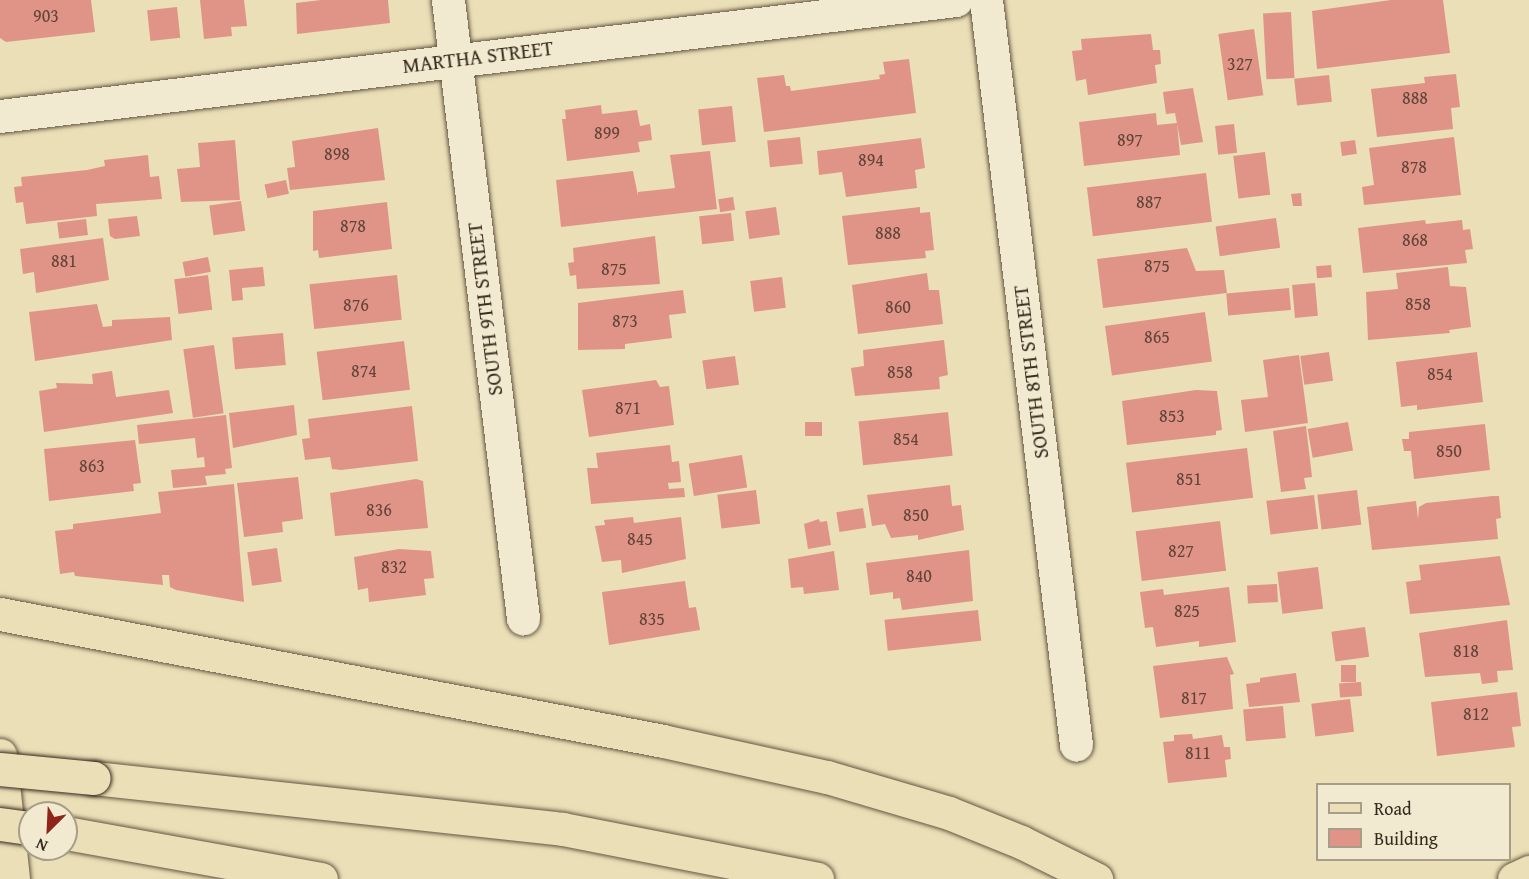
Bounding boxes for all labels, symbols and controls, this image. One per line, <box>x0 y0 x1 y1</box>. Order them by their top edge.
house number: 903 <box>33 5 59 27</box>
street label: MARTHA STREET <box>401 35 555 79</box>
house number: 327 <box>1227 53 1253 75</box>
house number: 888 <box>1402 87 1428 109</box>
house number: 899 <box>594 122 620 144</box>
house number: 897 <box>1117 129 1143 151</box>
house number: 898 <box>324 143 350 165</box>
house number: 894 <box>858 149 884 171</box>
house number: 878 <box>1401 156 1427 178</box>
house number: 887 <box>1136 191 1162 213</box>
house number: 878 <box>340 215 366 237</box>
street label: SOUTH 9TH STREET <box>462 221 508 397</box>
house number: 888 <box>875 222 901 244</box>
house number: 868 <box>1402 229 1428 251</box>
house number: 881 <box>51 250 77 272</box>
house number: 875 <box>1144 255 1170 277</box>
house number: 875 <box>601 258 627 280</box>
street label: SOUTH 8TH STREET <box>1008 284 1054 460</box>
house number: 858 <box>1405 293 1431 315</box>
house number: 876 <box>343 294 369 316</box>
house number: 860 <box>885 296 911 318</box>
house number: 873 <box>612 310 638 332</box>
house number: 865 <box>1144 326 1170 348</box>
house number: 874 <box>351 360 377 382</box>
house number: 858 <box>887 361 913 383</box>
house number: 854 <box>1427 363 1453 385</box>
house number: 871 <box>615 397 641 419</box>
house number: 853 <box>1159 405 1185 427</box>
house number: 854 <box>893 428 919 450</box>
house number: 850 <box>1436 440 1462 462</box>
house number: 863 <box>79 455 105 477</box>
house number: 851 <box>1176 468 1202 490</box>
house number: 836 <box>366 499 392 521</box>
house number: 850 <box>903 504 929 526</box>
house number: 845 <box>627 528 653 550</box>
house number: 827 <box>1168 540 1194 562</box>
house number: 832 <box>381 556 407 578</box>
house number: 840 <box>906 565 932 587</box>
house number: 825 <box>1174 600 1200 622</box>
house number: 835 <box>639 608 665 630</box>
house number: 818 <box>1453 640 1479 662</box>
house number: 817 <box>1181 687 1207 709</box>
house number: 812 <box>1463 703 1489 725</box>
house number: 811 <box>1185 742 1211 764</box>
legend <box>1316 783 1511 861</box>
text: Road <box>1374 795 1412 822</box>
north arrow <box>18 801 78 861</box>
text: Building <box>1374 825 1438 852</box>
text: N <box>32 832 51 859</box>

